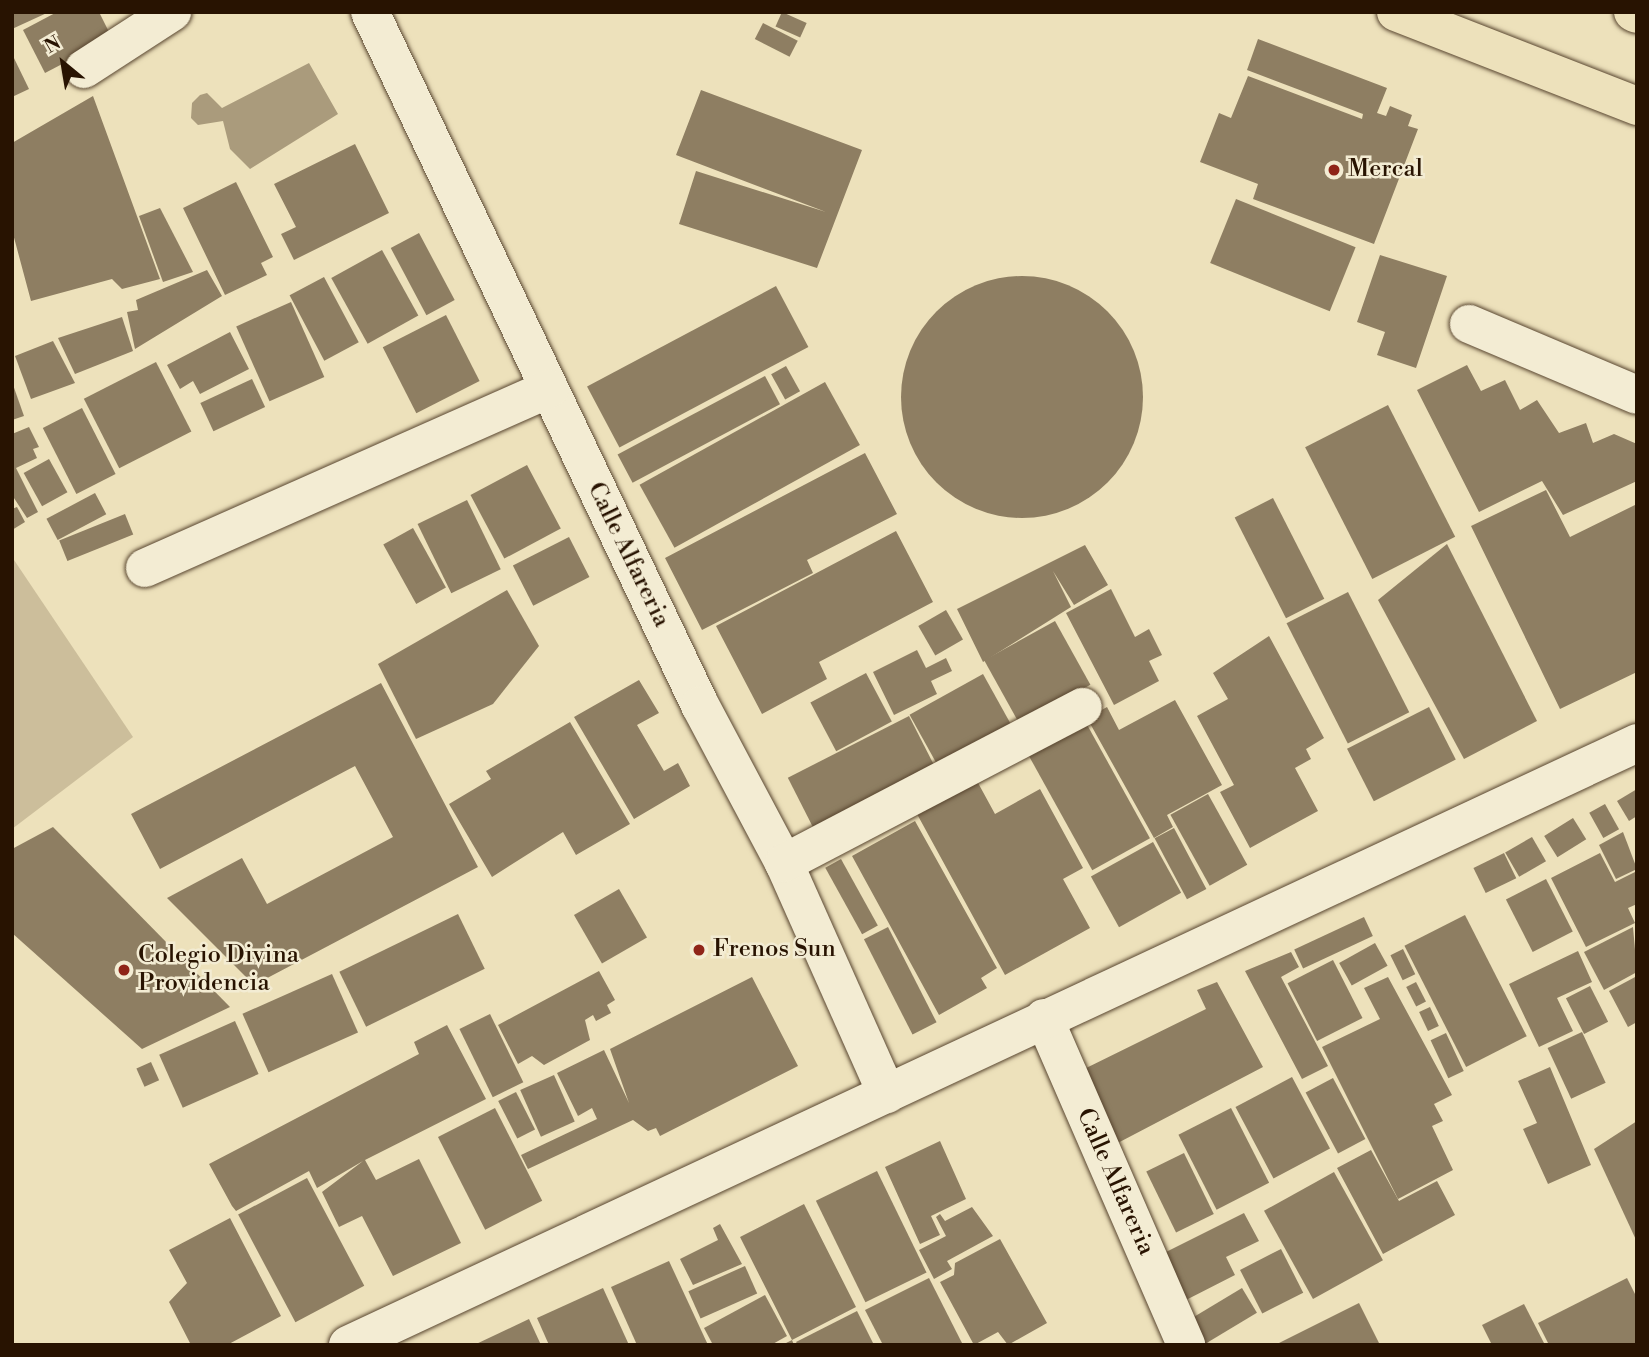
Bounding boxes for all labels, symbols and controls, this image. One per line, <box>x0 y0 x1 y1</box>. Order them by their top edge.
north arrow <box>28 28 98 98</box>
text: N <box>40 31 65 59</box>
place label: Mercal <box>1348 156 1423 184</box>
marker: Mercal <box>1326 162 1342 178</box>
street label: Calle Alfareria <box>581 478 675 632</box>
place label: Frenos Sun <box>713 936 836 964</box>
place label: Colegio Divina Providencia <box>138 942 299 998</box>
marker: Frenos Sun <box>691 942 707 958</box>
marker: Colegio Divina Providencia <box>116 962 132 978</box>
street label: Calle Alfareria <box>1070 1104 1160 1260</box>

